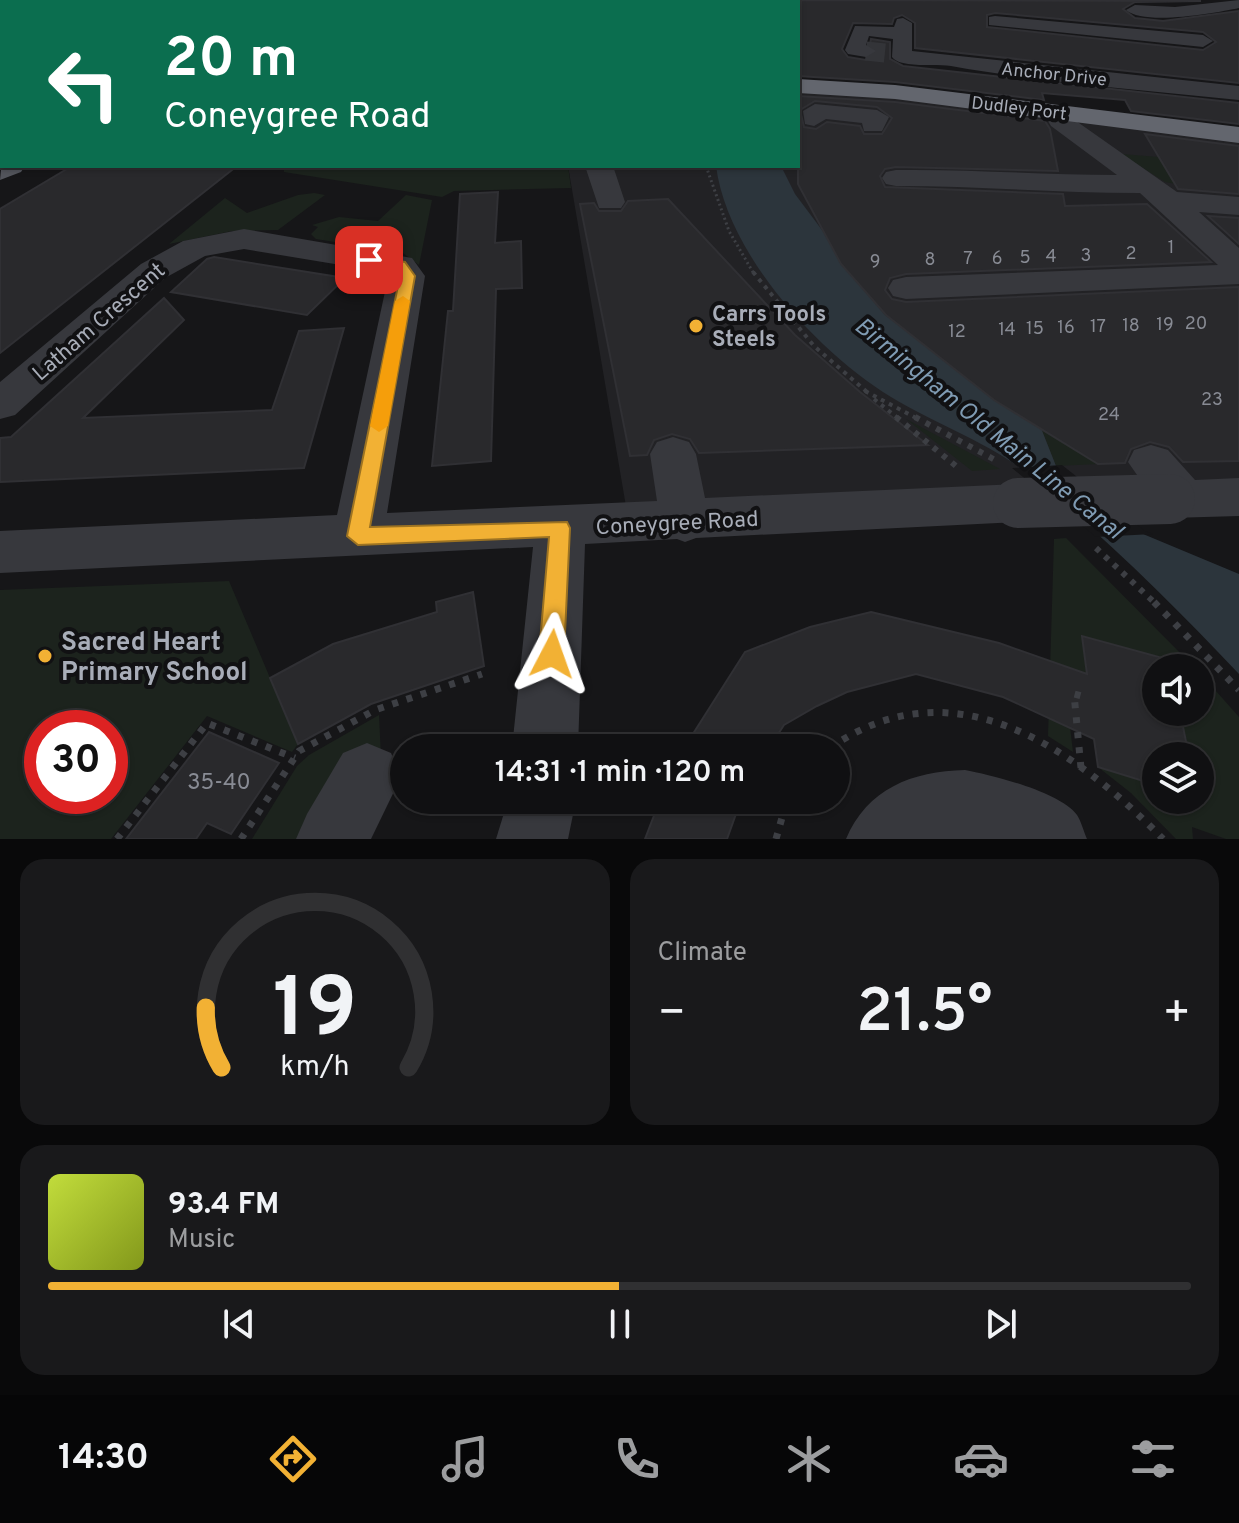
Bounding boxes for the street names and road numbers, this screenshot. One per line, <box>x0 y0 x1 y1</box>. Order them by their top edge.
street label: Anchor Drive <box>1000 59 1108 92</box>
street label: Dudley Port <box>970 92 1068 127</box>
street label: Latham Crescent <box>28 258 172 388</box>
street label: Coneygree Road <box>595 507 759 542</box>

